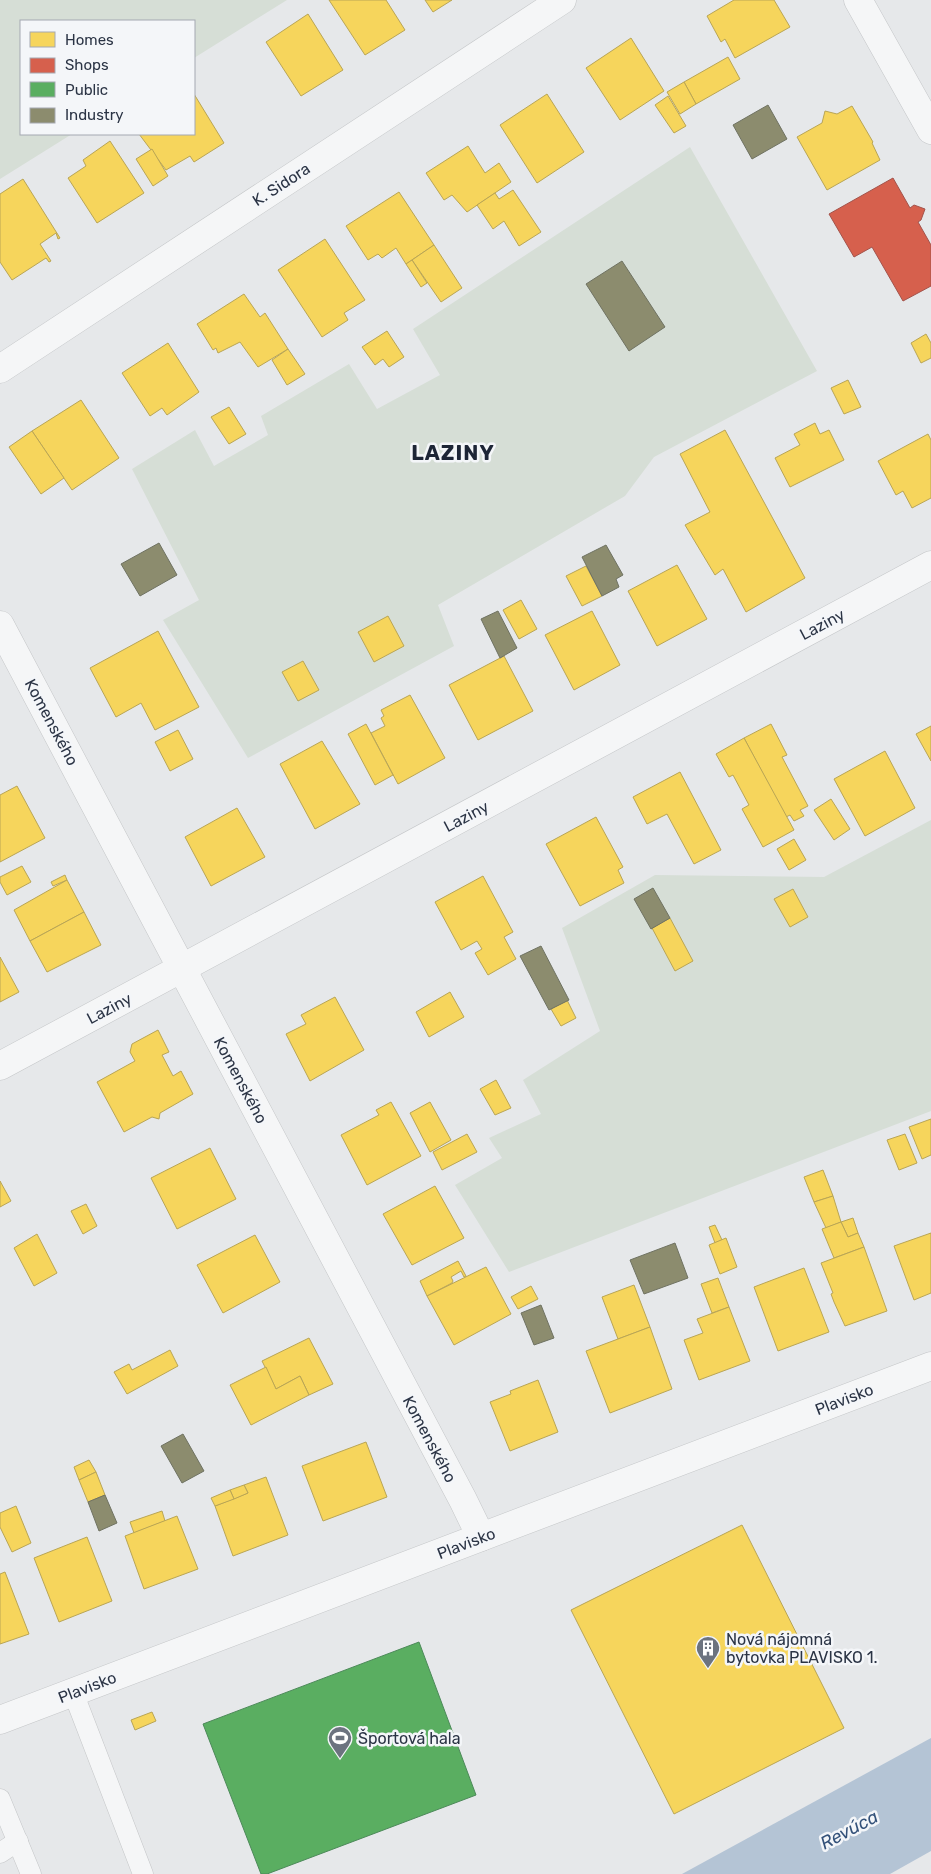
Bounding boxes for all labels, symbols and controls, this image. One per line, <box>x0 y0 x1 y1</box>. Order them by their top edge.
legend <box>20 20 195 135</box>
text: Homes <box>65 31 114 49</box>
text: Shops <box>65 56 109 74</box>
text: Public <box>65 81 108 99</box>
text: Industry <box>65 106 124 124</box>
street label: K. Sidora <box>249 159 314 210</box>
district label: LAZINY <box>411 440 495 465</box>
street label: Laziny <box>797 605 848 644</box>
street label: Komenského <box>21 676 82 769</box>
street label: Laziny <box>441 797 492 836</box>
street label: Laziny <box>84 989 135 1028</box>
street label: Komenského <box>210 1034 271 1127</box>
street label: Plavisko <box>812 1380 876 1419</box>
street label: Komenského <box>399 1393 460 1486</box>
street label: Plavisko <box>434 1524 498 1563</box>
place label: Nová nájomná bytovka PLAVISKO 1. <box>726 1630 878 1667</box>
building icon: Nová nájomná bytovka PLAVISKO 1. <box>695 1635 721 1669</box>
street label: Plavisko <box>55 1668 119 1707</box>
sports icon: Športová hala <box>327 1725 353 1759</box>
place label: Športová hala <box>358 1728 461 1748</box>
water label: Revúca <box>816 1805 882 1854</box>

